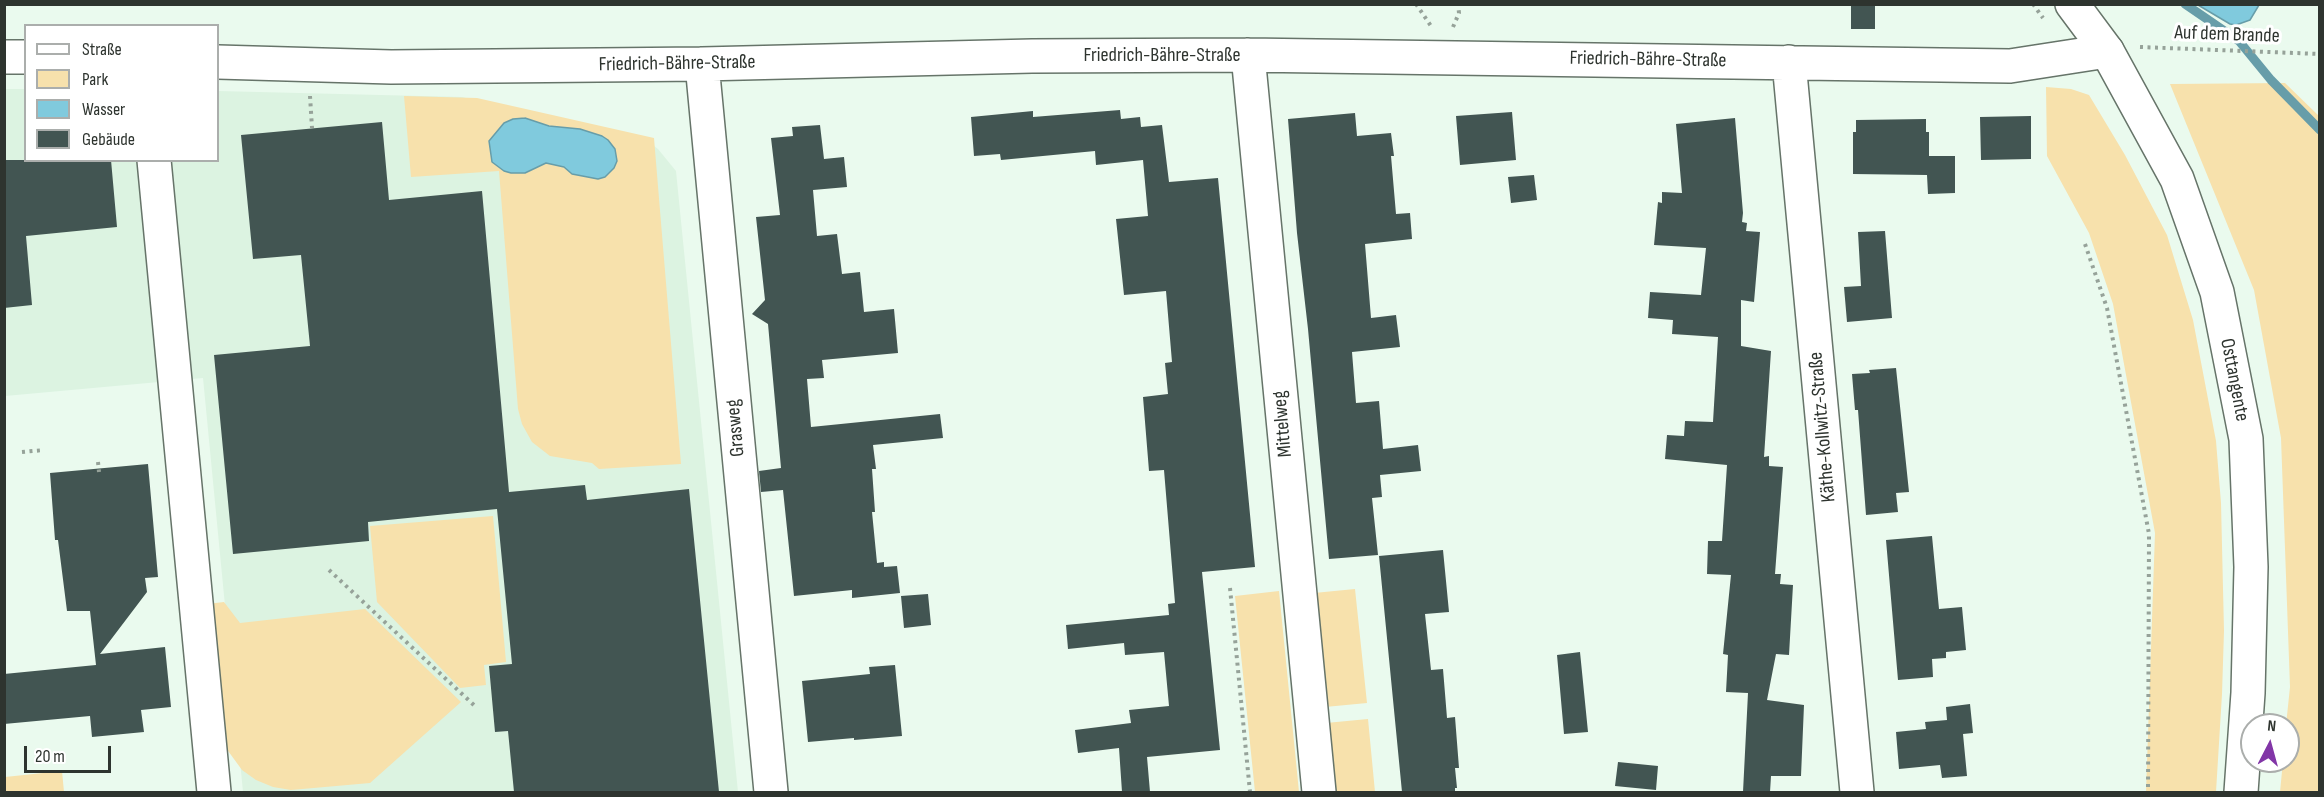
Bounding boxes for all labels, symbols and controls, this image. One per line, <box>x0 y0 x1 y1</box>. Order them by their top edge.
street label: Auf dem Brande <box>2174 21 2280 49</box>
legend <box>24 24 219 162</box>
text: Straße <box>82 39 122 60</box>
street label: Friedrich-Bähre-Straße <box>1084 44 1240 68</box>
street label: Friedrich-Bähre-Straße <box>1569 47 1727 73</box>
street label: Friedrich-Bähre-Straße <box>598 51 756 77</box>
text: Park <box>82 69 108 90</box>
text: Wasser <box>82 99 125 120</box>
text: Gebäude <box>82 129 135 150</box>
street label: Osttangente <box>2214 336 2254 424</box>
street label: Käthe-Kollwitz-Straße <box>1804 351 1842 503</box>
street label: Mittelweg <box>1268 390 1298 458</box>
street label: Grasweg <box>722 398 750 458</box>
north arrow <box>2240 713 2300 773</box>
text: N <box>2266 717 2277 736</box>
scale bar <box>27 734 114 772</box>
text: 20 m <box>35 746 65 767</box>

